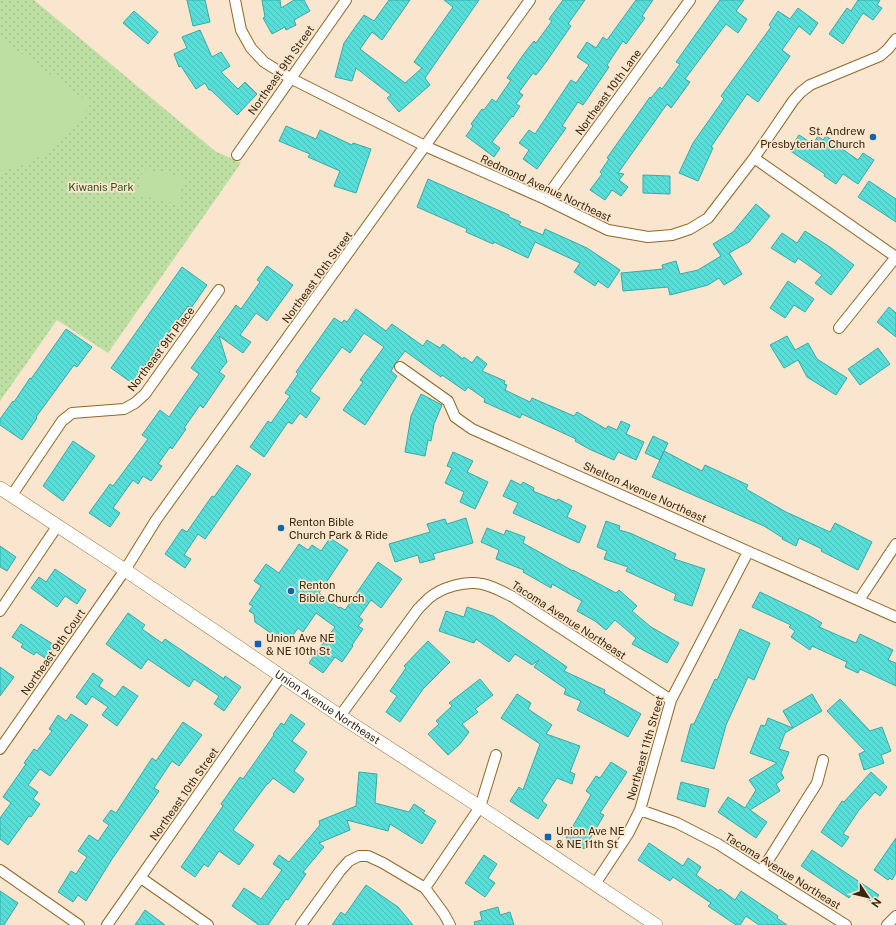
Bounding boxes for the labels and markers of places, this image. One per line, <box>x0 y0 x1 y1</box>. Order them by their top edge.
place label: St. Andrew Presbyterian Church <box>760 125 865 150</box>
marker: St. Andrew Presbyterian Church <box>868 132 878 142</box>
place label: Renton Bible Church Park & Ride <box>289 516 388 541</box>
marker: Renton Bible Church Park & Ride <box>276 523 286 533</box>
place label: Renton Bible Church <box>299 579 364 604</box>
marker: Renton Bible Church <box>286 586 296 596</box>
place label: Union Ave NE & NE 10th St <box>266 632 335 657</box>
marker: Union Ave NE & NE 10th St <box>253 639 263 649</box>
place label: Union Ave NE & NE 11th St <box>556 825 625 850</box>
marker: Union Ave NE & NE 11th St <box>543 832 553 842</box>

